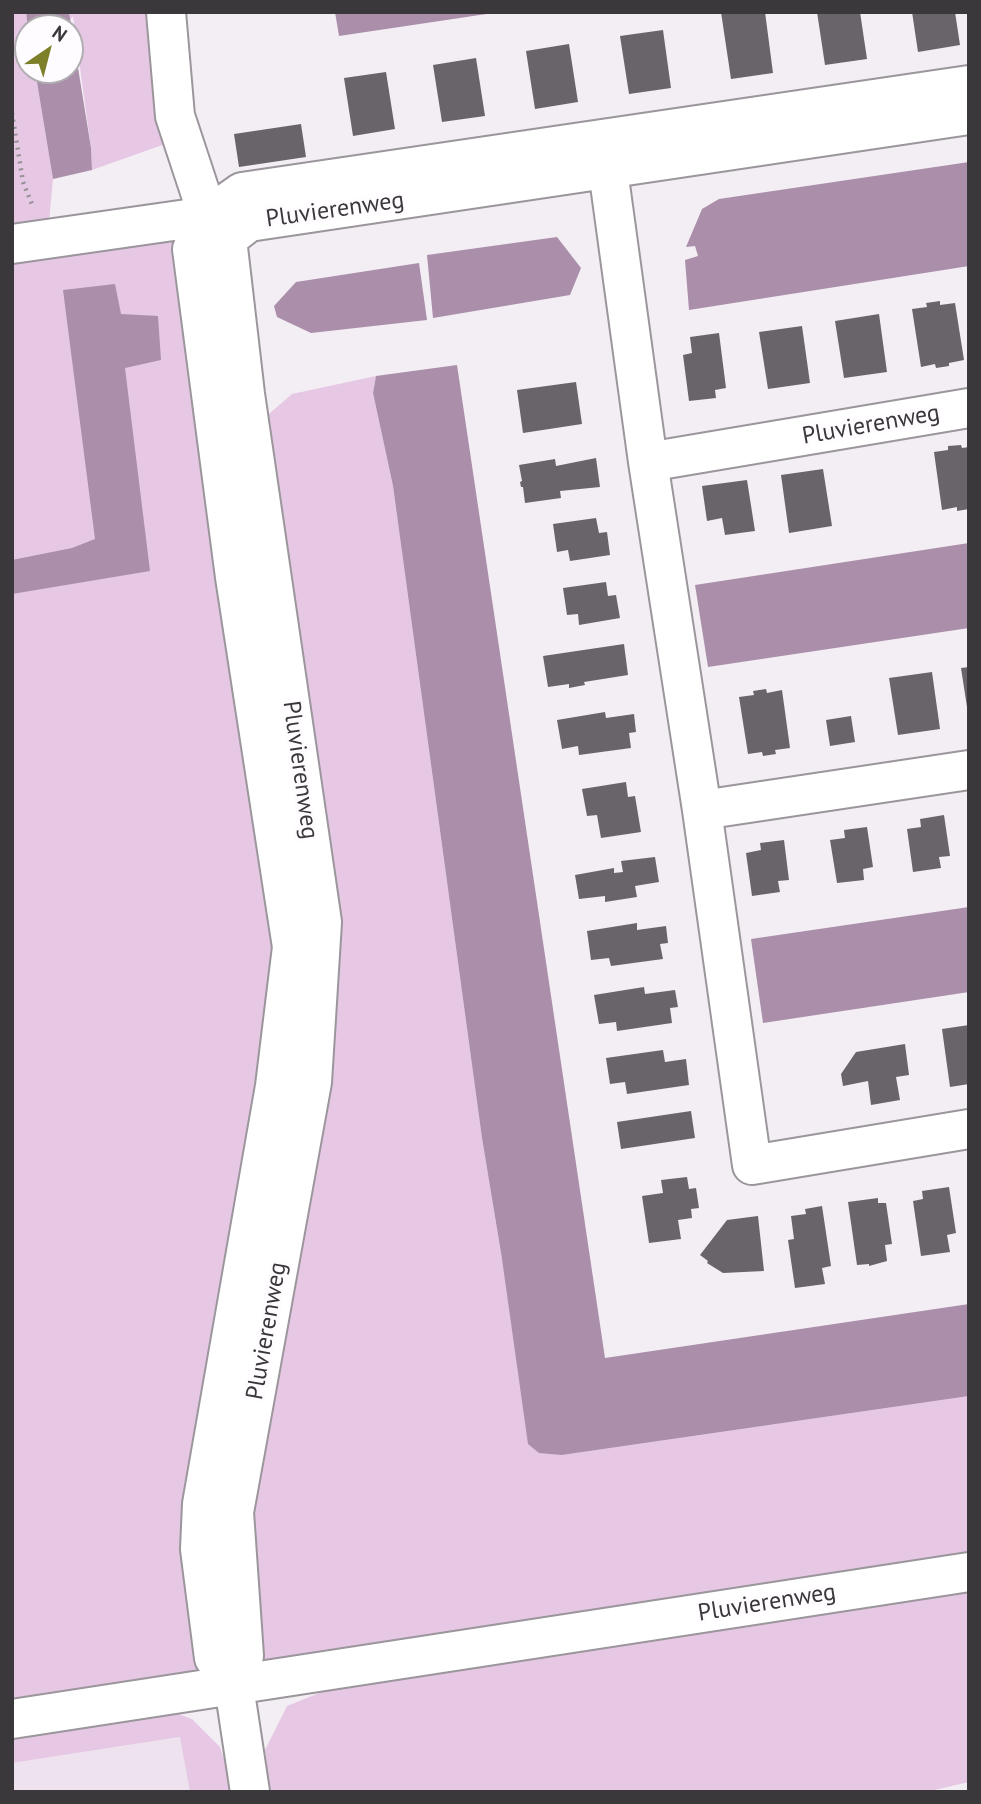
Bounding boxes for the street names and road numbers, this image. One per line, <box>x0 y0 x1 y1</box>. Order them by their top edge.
street label: Pluvierenweg <box>264 186 406 234</box>
street label: Pluvierenweg <box>800 399 942 451</box>
street label: Pluvierenweg <box>276 699 324 841</box>
street label: Pluvierenweg <box>241 1260 293 1402</box>
street label: Pluvierenweg <box>696 1578 838 1628</box>

